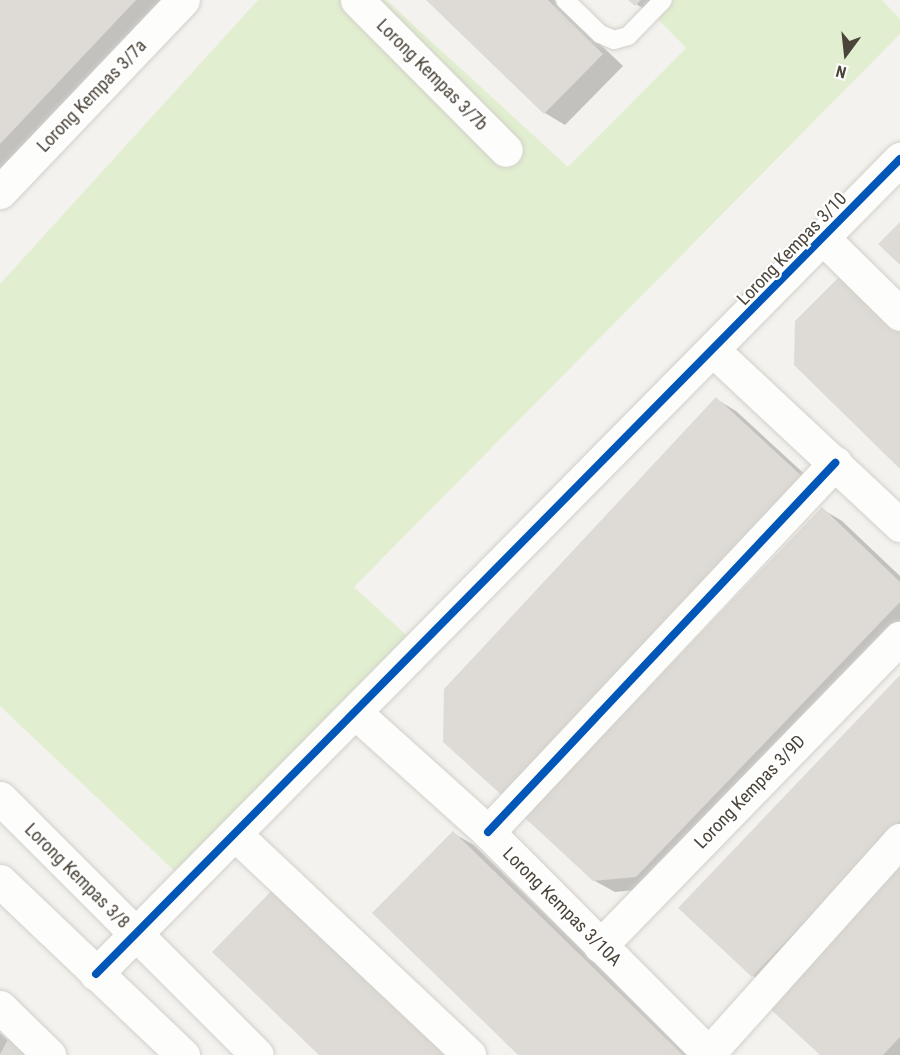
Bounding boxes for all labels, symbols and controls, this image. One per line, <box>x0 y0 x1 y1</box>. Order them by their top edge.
street label: Lorong Kempas 3/7b <box>372 15 492 135</box>
north arrow <box>816 24 876 84</box>
street label: Lorong Kempas 3/7a <box>33 35 151 157</box>
text: N <box>834 61 848 82</box>
street label: Lorong Kempas 3/10 <box>733 188 851 310</box>
street label: Lorong Kempas 3/9D <box>690 731 810 853</box>
street label: Lorong Kempas 3/8 <box>20 819 134 933</box>
street label: Lorong Kempas 3/10A <box>498 843 626 971</box>

